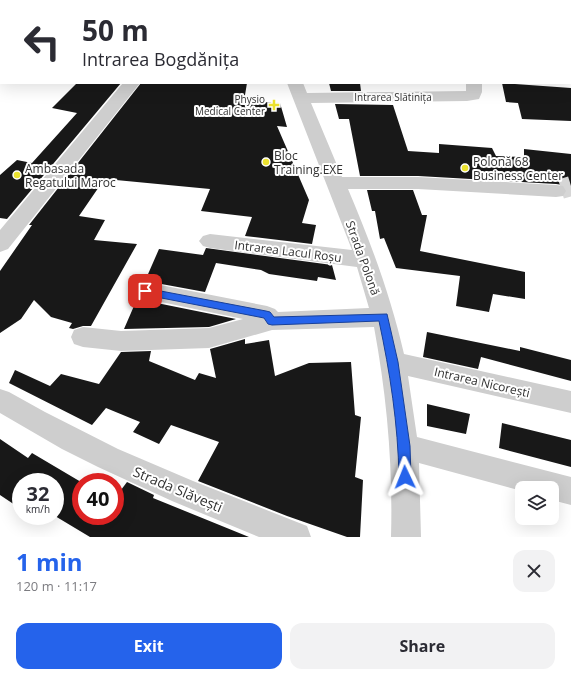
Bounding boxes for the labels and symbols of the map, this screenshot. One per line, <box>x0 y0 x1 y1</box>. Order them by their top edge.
street label: Intrarea Slătinița <box>354 90 432 104</box>
place label: Physio Medical Center <box>195 92 265 118</box>
marker: Physio Medical Center <box>268 99 280 111</box>
place label: Bloc Training.EXE <box>274 147 343 178</box>
place label: Polonă 68 Business Center <box>473 153 563 184</box>
marker: Bloc Training.EXE <box>261 157 271 167</box>
place label: Ambasada Regatului Maroc <box>25 160 116 191</box>
marker: Polonă 68 Business Center <box>460 163 470 173</box>
marker: Ambasada Regatului Maroc <box>12 170 22 180</box>
street label: Strada Polonă <box>342 218 384 298</box>
street label: Intrarea Lacul Roșu <box>233 236 343 266</box>
pin <box>128 274 162 308</box>
street label: Intrarea Nicorești <box>432 363 532 401</box>
position arrow <box>384 456 426 498</box>
street label: Strada Slăvești <box>130 462 226 516</box>
speed limit sign: 40 <box>72 473 124 525</box>

